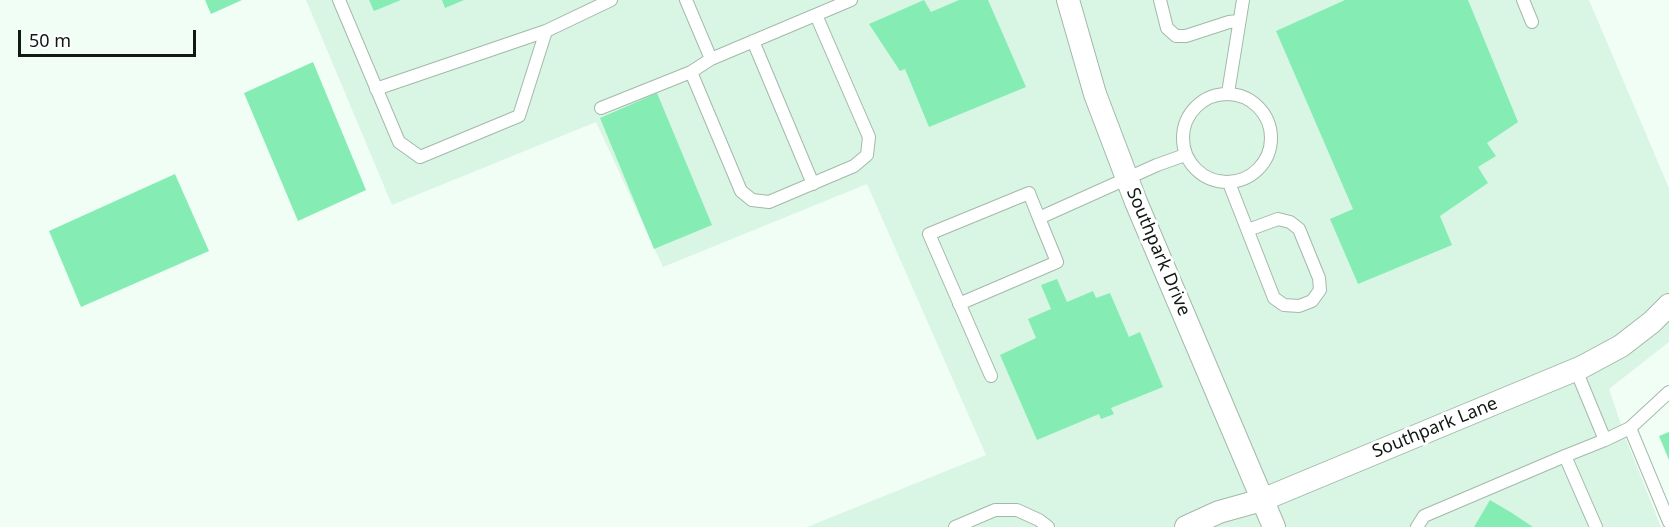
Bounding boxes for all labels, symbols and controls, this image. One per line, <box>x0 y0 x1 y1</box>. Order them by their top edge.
scale bar <box>21 18 200 56</box>
text: 50 m <box>29 28 71 52</box>
street label: Southpark Drive <box>1121 185 1195 319</box>
street label: Southpark Lane <box>1369 393 1501 463</box>

